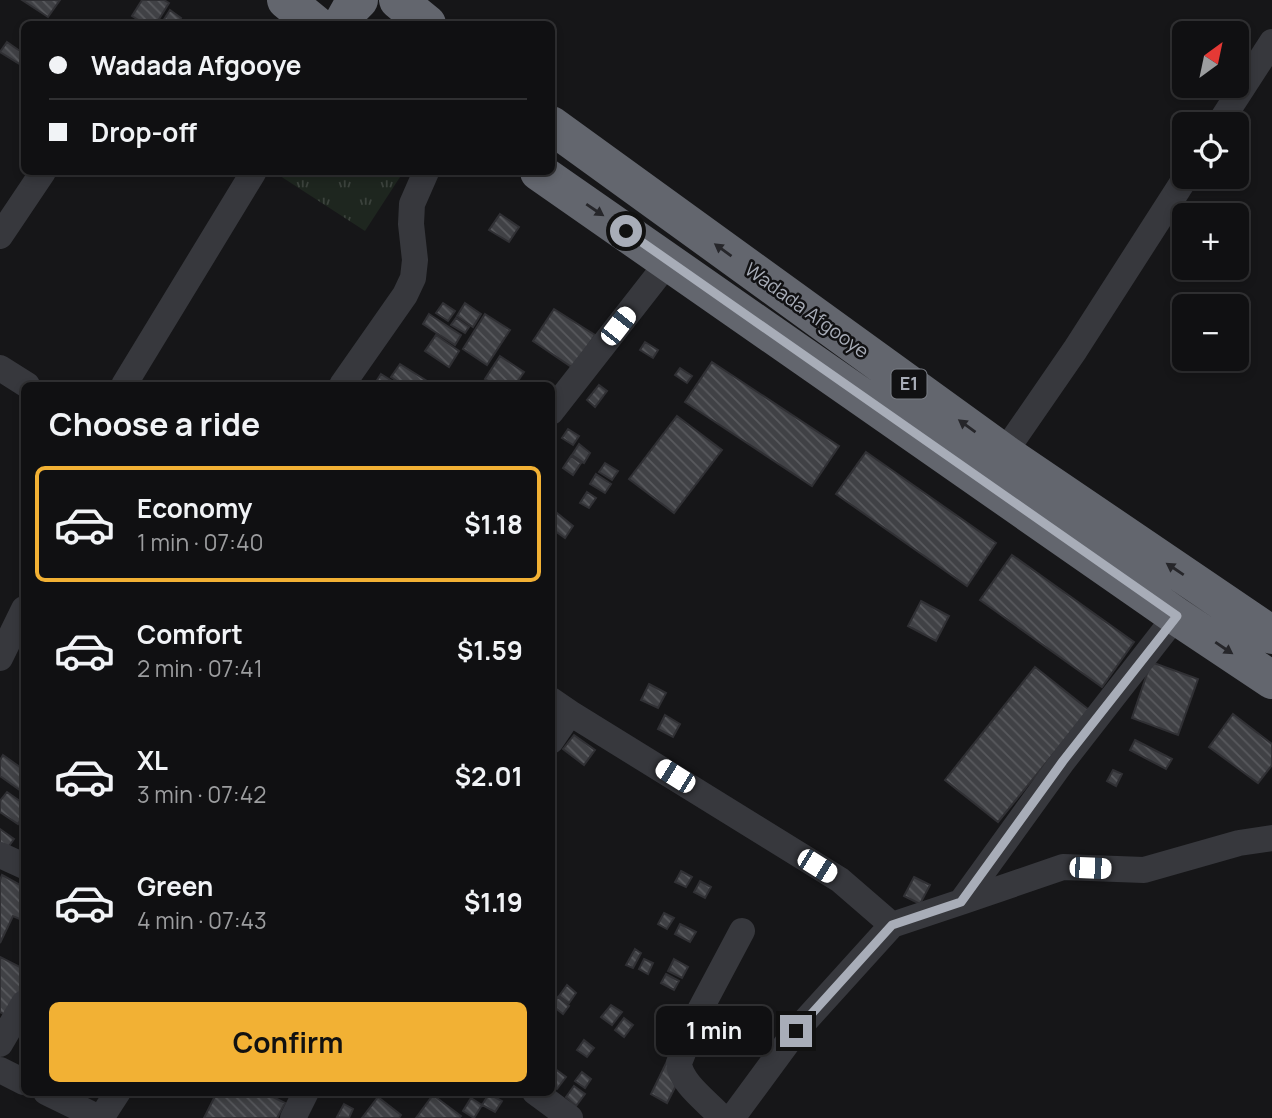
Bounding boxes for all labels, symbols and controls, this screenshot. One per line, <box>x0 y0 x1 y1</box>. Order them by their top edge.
north arrow <box>1172 21 1250 98</box>
map controls <box>1172 21 1249 371</box>
text: Wadada Afgooye <box>91 47 301 83</box>
button: locate <box>1172 112 1249 189</box>
text: Drop-off <box>91 114 197 150</box>
one-way arrow <box>586 203 604 217</box>
button: + <box>1172 203 1249 280</box>
route start <box>610 215 642 247</box>
one-way arrow <box>714 243 732 257</box>
street label: Wadada Afgooye <box>740 256 874 364</box>
button: − <box>1172 294 1249 371</box>
car <box>597 303 640 349</box>
road number: E1 <box>892 370 926 398</box>
text: Choose a ride <box>49 402 260 446</box>
one-way arrow <box>958 419 976 433</box>
text: Economy <box>137 490 252 526</box>
icon: car <box>53 493 116 556</box>
text: $1.18 <box>464 506 523 542</box>
text: 1 min · 07:40 <box>137 526 264 558</box>
one-way arrow <box>1166 562 1184 576</box>
text: Comfort <box>137 616 243 652</box>
icon: car <box>53 619 116 682</box>
text: $1.59 <box>457 632 523 668</box>
one-way arrow <box>1215 641 1233 655</box>
text: 2 min · 07:41 <box>137 652 263 684</box>
text: XL <box>137 742 168 778</box>
icon: car <box>53 745 116 808</box>
car <box>652 756 699 796</box>
text: $2.01 <box>455 758 523 794</box>
text: 3 min · 07:42 <box>137 778 266 810</box>
car <box>794 846 841 886</box>
car <box>1069 857 1112 879</box>
text: Green <box>137 868 213 904</box>
icon: car <box>53 871 116 934</box>
text: $1.19 <box>464 884 523 920</box>
text: 4 min · 07:43 <box>137 904 267 936</box>
button: Confirm <box>49 1002 527 1082</box>
callout: 1 min <box>656 1006 772 1056</box>
text: 1 min <box>686 1014 742 1046</box>
route end <box>780 1015 812 1047</box>

